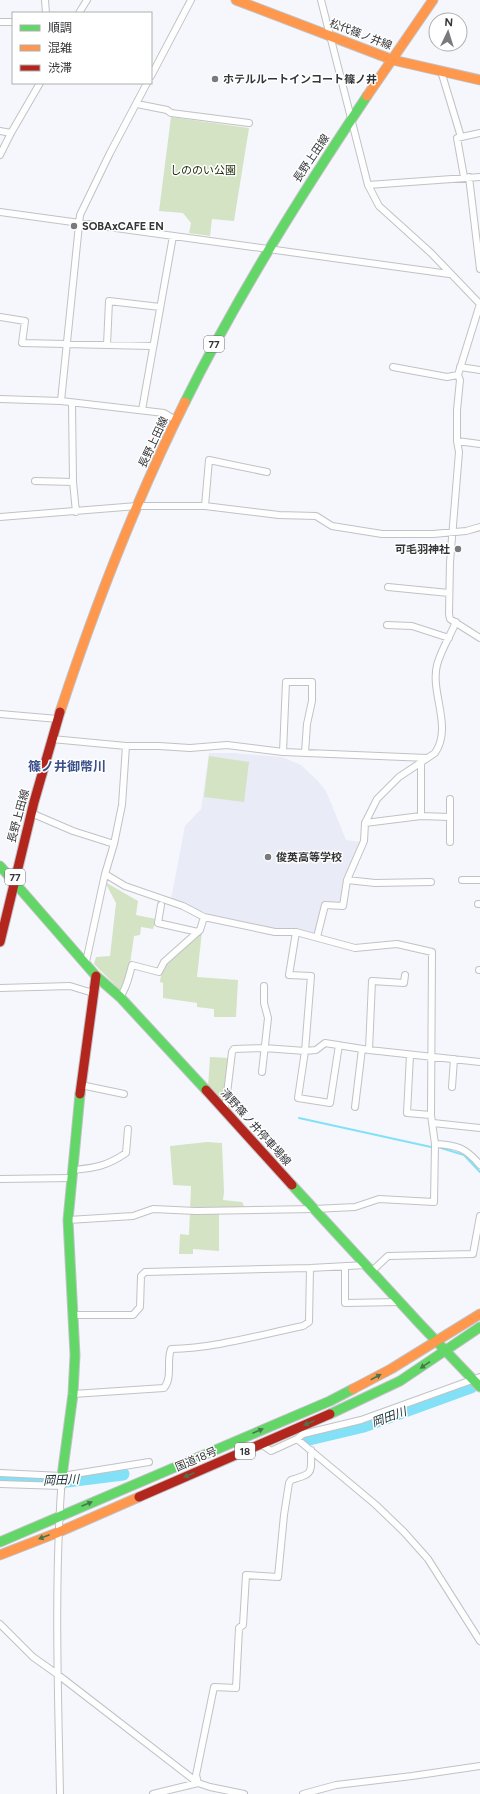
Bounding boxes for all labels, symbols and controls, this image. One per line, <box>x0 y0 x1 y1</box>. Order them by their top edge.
legend <box>12 12 152 84</box>
north arrow <box>428 12 468 52</box>
text: N <box>444 16 453 29</box>
street label: 松代篠ノ井線 <box>328 17 394 52</box>
text: 順調 <box>48 21 72 35</box>
text: 混雑 <box>48 41 72 55</box>
text: 渋滞 <box>48 61 72 75</box>
place label: ホテルルートインコート篠ノ井 <box>223 73 377 86</box>
marker: ホテルルートインコート篠ノ井 <box>210 74 220 84</box>
street label: 長野上田線 <box>291 132 332 185</box>
park label: しののい公園 <box>170 164 236 177</box>
place label: SOBAxCAFE EN <box>82 220 164 233</box>
marker: SOBAxCAFE EN <box>69 221 79 231</box>
road number: 77 <box>204 336 224 352</box>
street label: 長野上田線 <box>136 415 171 470</box>
place label: 可毛羽神社 <box>395 543 450 556</box>
marker: 可毛羽神社 <box>453 544 463 554</box>
district label: 篠ノ井御幣川 <box>28 759 106 774</box>
street label: 長野上田線 <box>5 788 32 844</box>
place label: 俊英高等学校 <box>276 851 342 864</box>
marker: 俊英高等学校 <box>263 852 273 862</box>
road number: 77 <box>5 869 25 885</box>
street label: 清野篠ノ井停車場線 <box>218 1086 294 1168</box>
one-way arrow <box>419 1361 430 1369</box>
one-way arrow <box>370 1373 382 1380</box>
water label: 岡田川 <box>370 1404 410 1430</box>
one-way arrow <box>303 1420 314 1426</box>
one-way arrow <box>253 1428 265 1434</box>
road number: 18 <box>235 1443 255 1459</box>
street label: 国道18号 <box>173 1445 219 1474</box>
water label: 岡田川 <box>43 1472 81 1488</box>
one-way arrow <box>184 1472 195 1478</box>
one-way arrow <box>82 1501 93 1507</box>
one-way arrow <box>38 1535 50 1541</box>

